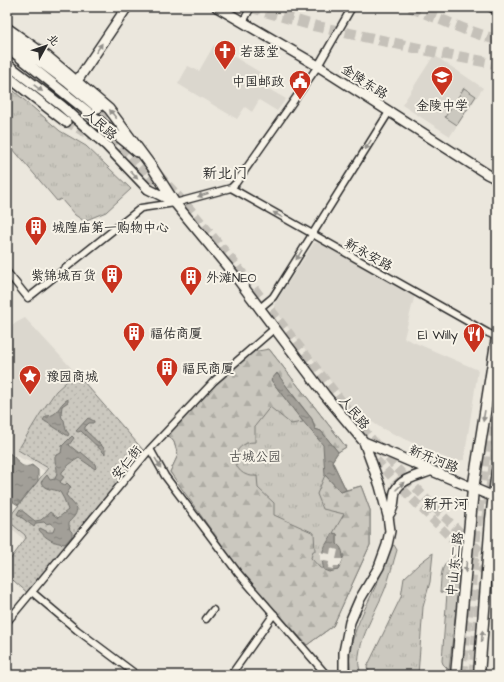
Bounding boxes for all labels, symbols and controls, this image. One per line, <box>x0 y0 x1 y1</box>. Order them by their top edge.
north arrow <box>26 26 66 66</box>
text: 北 <box>44 31 63 49</box>
church icon: 若瑟堂 <box>212 38 238 71</box>
one-way arrow <box>95 43 103 54</box>
place label: 若瑟堂 <box>240 43 279 61</box>
street label: 金陵东路 <box>338 60 391 104</box>
school or university icon: 金陵中学 <box>429 64 455 97</box>
public building icon: 中国邮政 <box>287 68 313 101</box>
place label: 中国邮政 <box>232 73 284 91</box>
one-way arrow <box>33 84 44 92</box>
place label: 金陵中学 <box>416 97 468 115</box>
street label: 人民路 <box>80 105 121 144</box>
one-way arrow <box>108 108 117 119</box>
one-way arrow <box>365 139 372 151</box>
district label: 新北门 <box>202 163 248 184</box>
one-way arrow <box>130 170 139 180</box>
one-way arrow <box>196 192 208 198</box>
one-way arrow <box>272 212 284 219</box>
building icon: 城隍庙第一购物中心 <box>23 214 49 247</box>
place label: 城隍庙第一购物中心 <box>52 219 169 237</box>
street label: 新永安路 <box>341 234 396 275</box>
one-way arrow <box>296 249 303 261</box>
building icon: 紫锦城百货 <box>99 262 125 295</box>
building icon: 外滩NEO <box>178 264 204 297</box>
place label: 紫锦城百货 <box>31 267 96 285</box>
place label: 外滩NEO <box>206 269 257 287</box>
building icon: 福佑商厦 <box>121 320 147 353</box>
restaurant icon: El Willy <box>461 321 487 354</box>
place label: 福佑商厦 <box>150 325 202 343</box>
place label: El Willy <box>418 326 458 345</box>
building icon: 福民商厦 <box>154 355 180 388</box>
place label: 福民商厦 <box>182 360 234 378</box>
place icon: 豫园商城 <box>17 363 43 396</box>
place label: 豫园商城 <box>46 368 98 386</box>
street label: 人民路 <box>335 392 374 433</box>
one-way arrow <box>481 410 487 423</box>
street label: 新开河路 <box>406 441 461 477</box>
street label: 安仁街 <box>108 442 146 483</box>
park label: 古城公园 <box>229 448 281 466</box>
one-way arrow <box>154 457 161 469</box>
one-way arrow <box>395 481 405 490</box>
district label: 新开河 <box>423 494 469 515</box>
street label: 中山东二路 <box>443 531 467 597</box>
one-way arrow <box>463 561 470 573</box>
one-way arrow <box>479 630 486 642</box>

